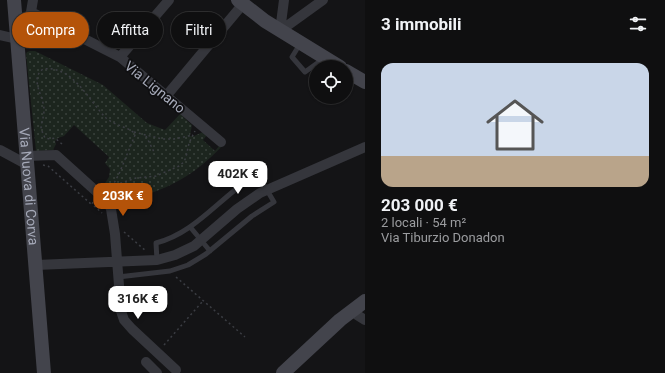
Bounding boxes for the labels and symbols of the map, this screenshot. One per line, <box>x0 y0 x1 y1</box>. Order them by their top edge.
street label: Via Lignano <box>121 58 189 116</box>
street label: Via Nuova di Corva <box>16 127 42 246</box>
pin: 402K € <box>205 161 271 195</box>
pin: 203K € <box>90 183 156 217</box>
pin: 316K € <box>105 286 171 320</box>

